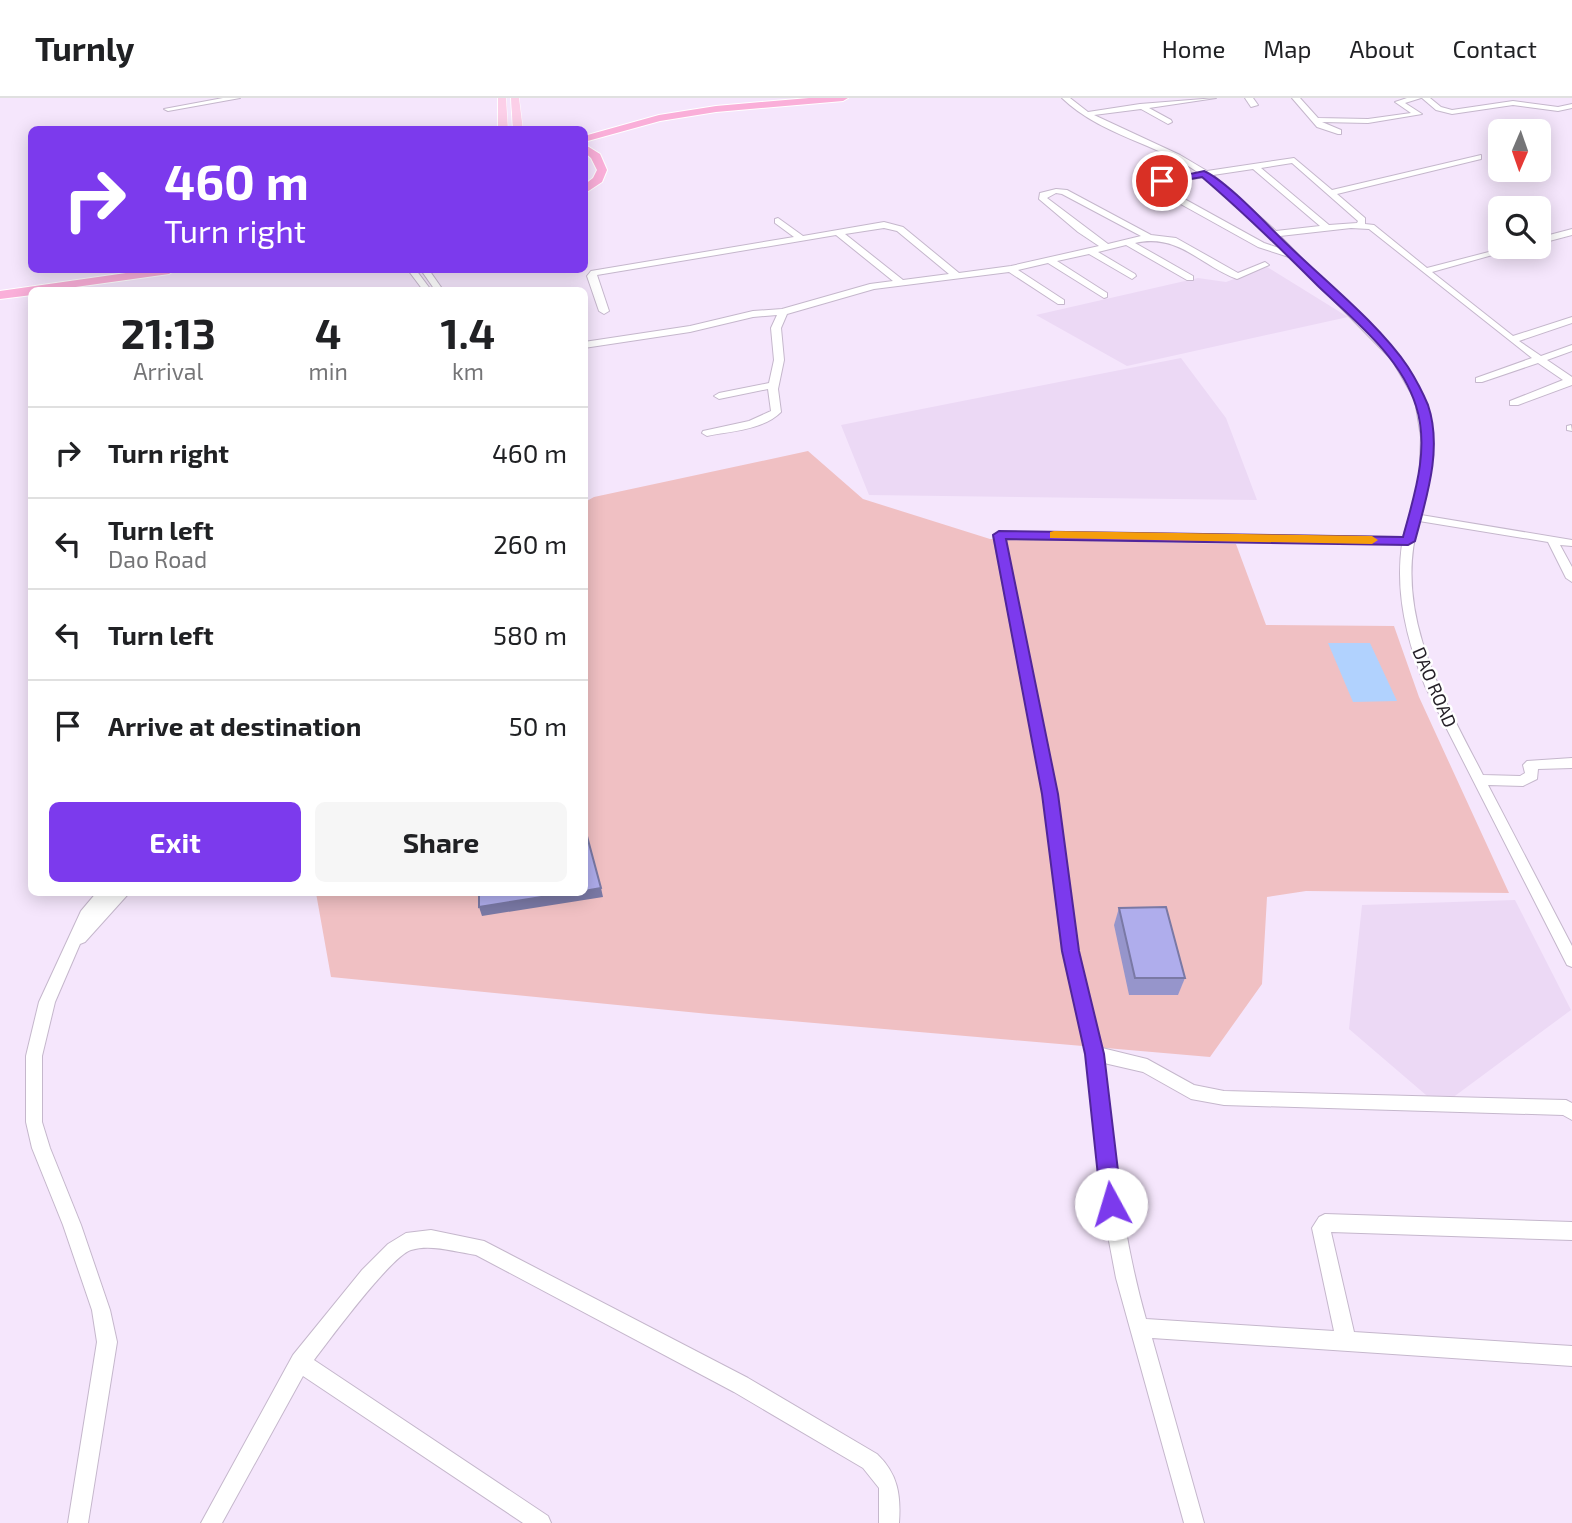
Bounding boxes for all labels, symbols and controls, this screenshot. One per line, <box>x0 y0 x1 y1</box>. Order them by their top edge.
text: Turnly <box>35 28 134 68</box>
text: Home <box>1162 34 1225 63</box>
text: Map <box>1263 34 1311 63</box>
text: About <box>1349 34 1415 63</box>
text: Contact <box>1453 34 1537 63</box>
north arrow <box>1488 119 1550 182</box>
map controls <box>1488 119 1551 259</box>
text: 460 m <box>164 151 309 210</box>
pin <box>1132 151 1192 211</box>
icon: right <box>49 154 140 245</box>
icon: arrive <box>1143 162 1181 200</box>
button: search <box>1488 196 1551 259</box>
text: Turn right <box>164 211 306 249</box>
text: 21:13 <box>121 307 216 357</box>
text: 4 <box>315 307 342 357</box>
text: 1.4 <box>440 307 495 357</box>
text: Arrival <box>133 357 203 385</box>
text: min <box>309 357 348 385</box>
text: km <box>452 357 484 385</box>
icon: right <box>49 434 87 472</box>
text: Turn right <box>108 437 229 468</box>
text: 460 m <box>492 437 567 468</box>
text: Turn left <box>108 514 214 545</box>
icon: left <box>49 525 87 563</box>
text: 260 m <box>493 528 567 559</box>
text: Dao Road <box>108 545 207 573</box>
icon: left <box>49 616 87 654</box>
text: Turn left <box>108 619 214 650</box>
text: 580 m <box>493 619 567 650</box>
street label: DAO ROAD <box>1408 643 1462 731</box>
icon: arrive <box>49 707 87 745</box>
text: Arrive at destination <box>108 710 361 741</box>
text: 50 m <box>509 710 567 741</box>
button: Exit <box>49 802 301 882</box>
button: Share <box>315 802 567 882</box>
position arrow <box>1074 1167 1148 1241</box>

